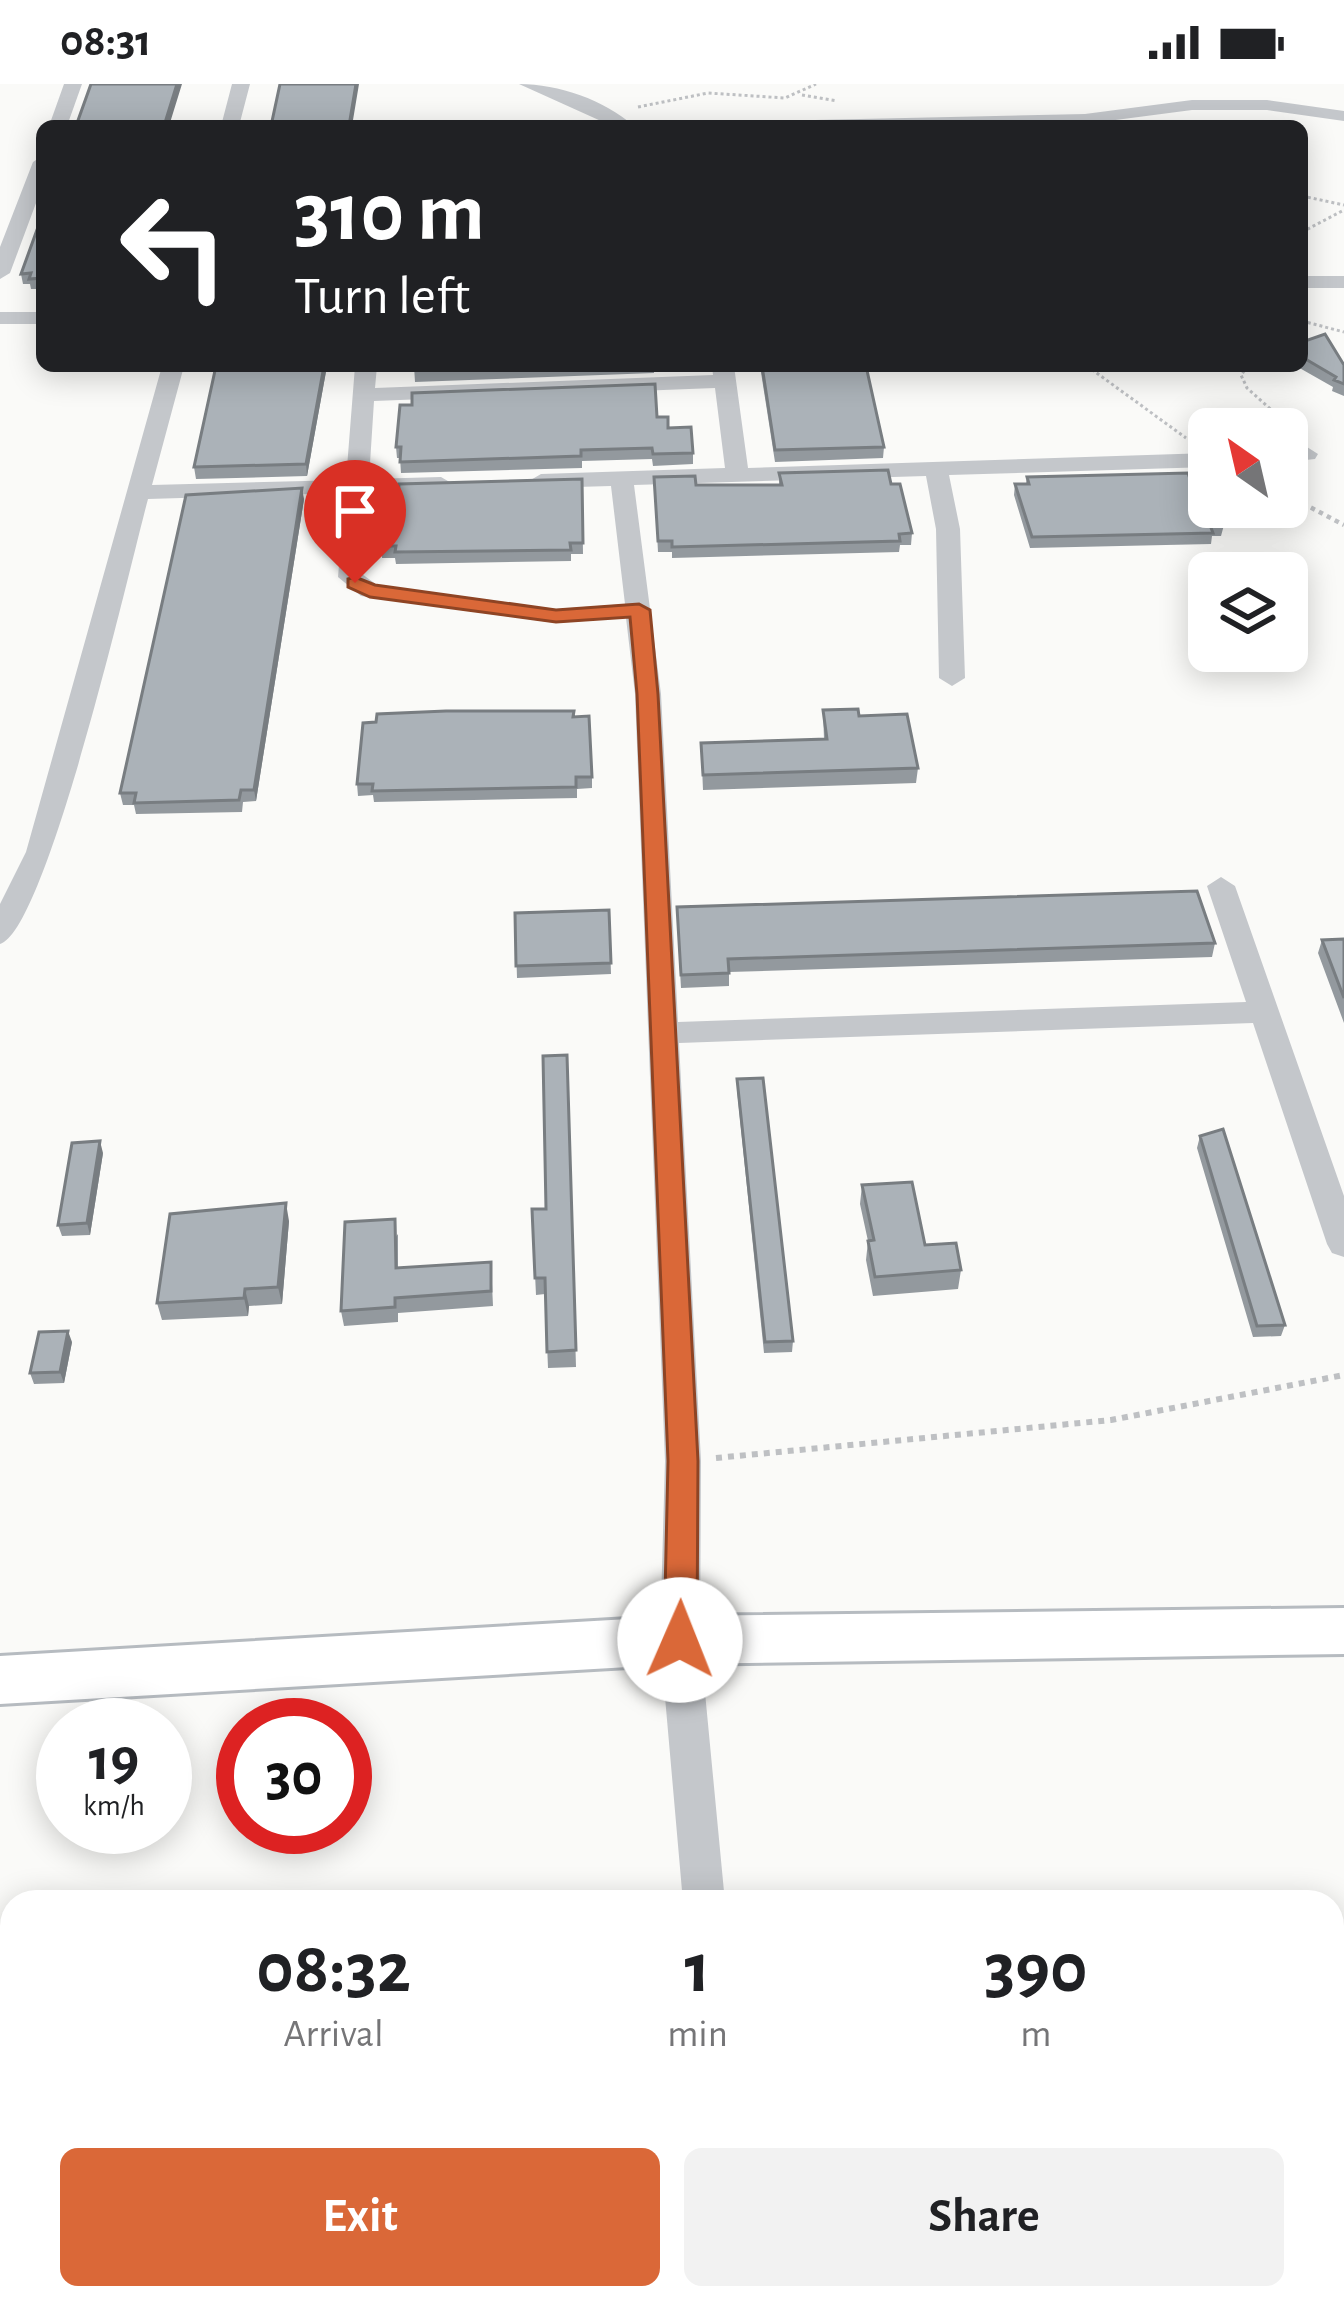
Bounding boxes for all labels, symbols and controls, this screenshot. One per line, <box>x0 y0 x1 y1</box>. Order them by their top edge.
text: 08:31 <box>60 19 152 64</box>
icon: left <box>96 168 252 324</box>
text: 310 m <box>294 172 485 256</box>
text: Turn left <box>294 270 470 324</box>
north arrow <box>1188 408 1308 528</box>
map controls <box>1188 408 1308 672</box>
pin <box>304 460 406 583</box>
icon: arrive <box>322 478 388 544</box>
button: layers <box>1188 552 1308 672</box>
position arrow <box>617 1577 743 1703</box>
speed limit sign: 30 <box>216 1698 372 1854</box>
text: 19 <box>89 1731 139 1791</box>
text: km/h <box>83 1791 145 1821</box>
text: 08:32 <box>256 1933 411 2005</box>
text: 1 <box>685 1933 711 2005</box>
text: 390 <box>984 1933 1088 2005</box>
text: Arrival <box>283 2015 384 2054</box>
text: min <box>667 2015 728 2054</box>
text: m <box>1020 2015 1052 2054</box>
button: Exit <box>60 2148 660 2286</box>
button: Share <box>684 2148 1284 2286</box>

